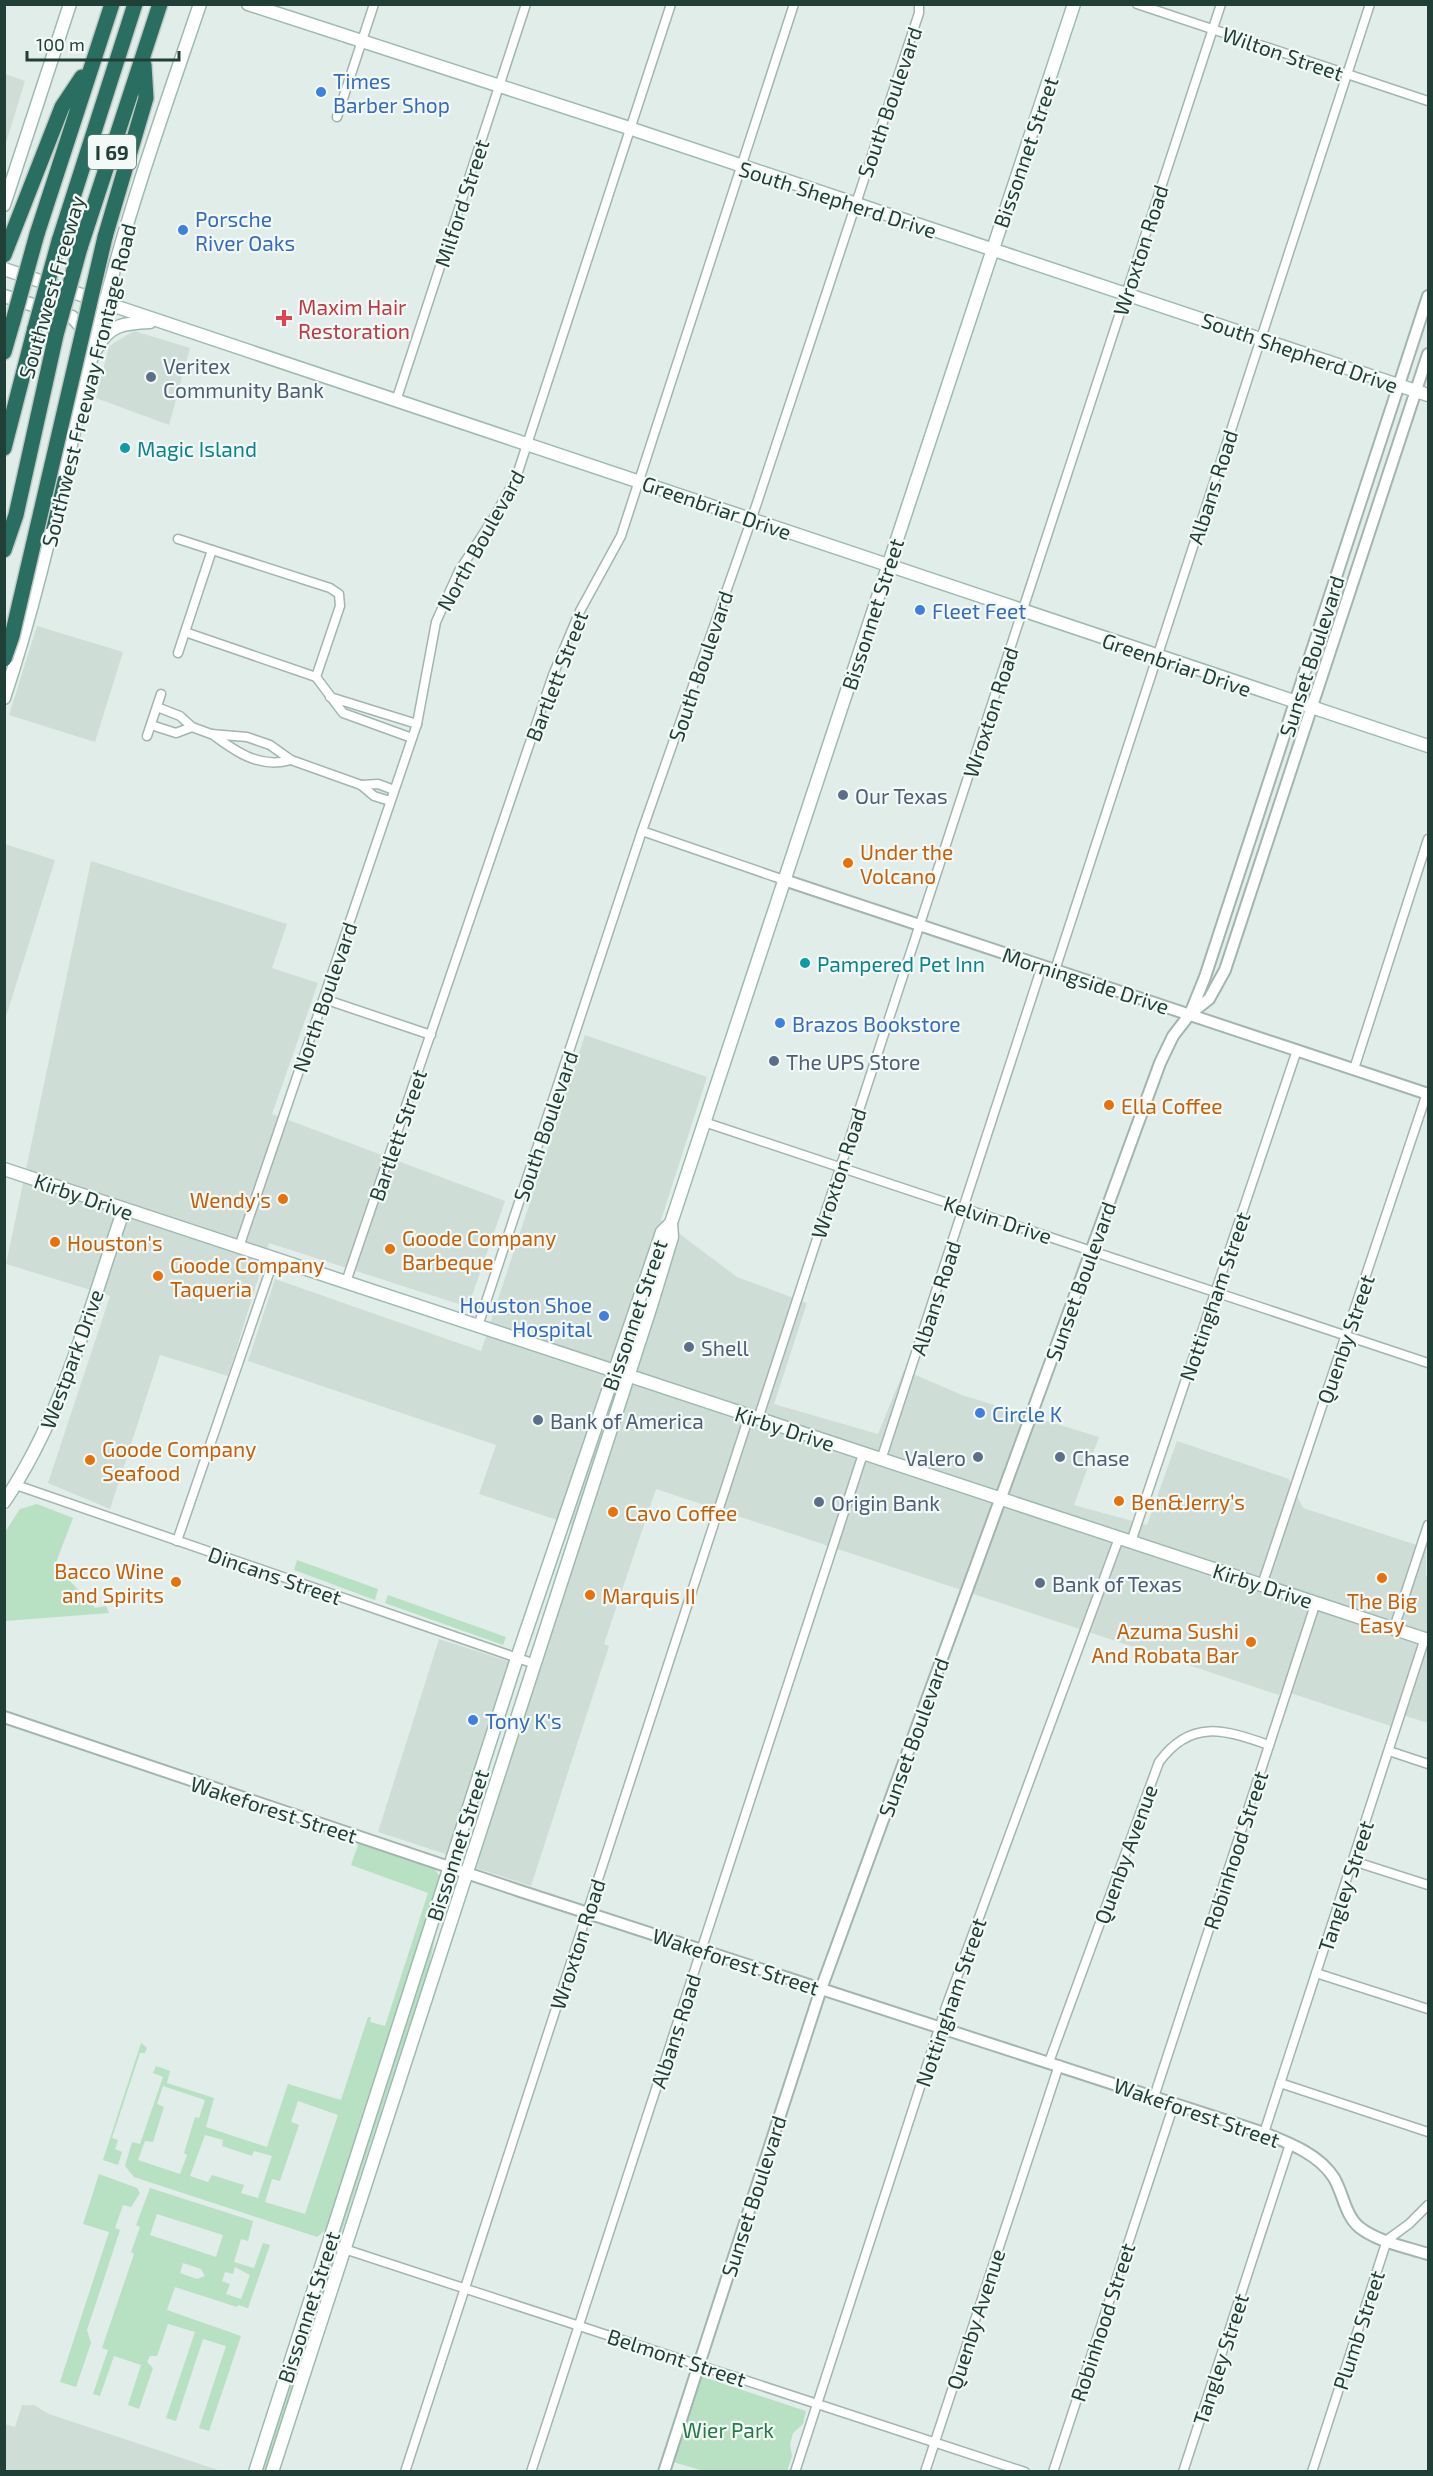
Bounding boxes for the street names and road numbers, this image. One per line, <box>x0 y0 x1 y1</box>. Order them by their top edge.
street label: Wilton Street <box>1219 21 1347 85</box>
street label: South Boulevard <box>852 23 926 181</box>
street label: Bissonnet Street <box>987 73 1063 231</box>
road number: I 69 <box>88 135 136 169</box>
street label: Milford Street <box>429 136 493 270</box>
street label: South Shepherd Drive <box>736 155 940 243</box>
street label: Wroxton Road <box>1107 182 1173 318</box>
street label: Southwest Freeway <box>13 193 89 381</box>
street label: Southwest Freeway Frontage Road <box>36 221 140 549</box>
street label: South Shepherd Drive <box>1198 307 1402 397</box>
street label: Albans Road <box>1182 427 1242 547</box>
street label: North Boulevard <box>431 465 529 615</box>
street label: Greenbriar Drive <box>639 470 795 544</box>
street label: Bissonnet Street <box>836 535 908 693</box>
street label: Sunset Boulevard <box>1273 572 1349 740</box>
street label: South Boulevard <box>663 587 737 745</box>
street label: Bartlett Street <box>520 607 592 745</box>
street label: Greenbriar Drive <box>1099 627 1255 701</box>
street label: Wroxton Road <box>957 644 1023 780</box>
street label: North Boulevard <box>287 919 361 1075</box>
street label: Morningside Drive <box>999 941 1173 1019</box>
street label: South Boulevard <box>508 1047 582 1205</box>
street label: Bartlett Street <box>363 1066 431 1204</box>
street label: Wroxton Road <box>805 1105 871 1241</box>
street label: Kirby Drive <box>31 1167 137 1225</box>
street label: Kelvin Drive <box>941 1190 1055 1248</box>
street label: Sunset Boulevard <box>1040 1198 1120 1364</box>
street label: Nottingham Street <box>1173 1208 1255 1384</box>
street label: Bissonnet Street <box>596 1236 672 1394</box>
street label: Albans Road <box>905 1238 965 1358</box>
street label: Quenby Street <box>1311 1271 1380 1407</box>
street label: Westpark Drive <box>34 1286 108 1432</box>
street label: Kirby Drive <box>732 1400 838 1456</box>
street label: Dincans Street <box>205 1541 345 1609</box>
street label: Kirby Drive <box>1210 1557 1316 1613</box>
street label: Sunset Boulevard <box>873 1654 953 1820</box>
street label: Bissonnet Street <box>421 1766 493 1924</box>
street label: Robinhood Street <box>1198 1768 1272 1932</box>
street label: Wakeforest Street <box>188 1770 360 1848</box>
street label: Quenby Avenue <box>1088 1781 1163 1927</box>
street label: Tangley Street <box>1312 1817 1378 1955</box>
street label: Wroxton Road <box>544 1876 610 2012</box>
street label: Nottingham Street <box>909 1914 991 2090</box>
street label: Wakeforest Street <box>650 1922 822 2000</box>
street label: Albans Road <box>645 1971 705 2091</box>
street label: Wakeforest Street <box>1111 2072 1283 2152</box>
street label: Sunset Boulevard <box>715 2112 791 2280</box>
street label: Bissonnet Street <box>272 2228 344 2386</box>
street label: Robinhood Street <box>1065 2240 1139 2404</box>
street label: Quenby Avenue <box>940 2245 1010 2393</box>
street label: Plumb Street <box>1327 2267 1389 2393</box>
street label: Tangley Street <box>1187 2290 1253 2428</box>
street label: Belmont Street <box>605 2323 749 2391</box>

